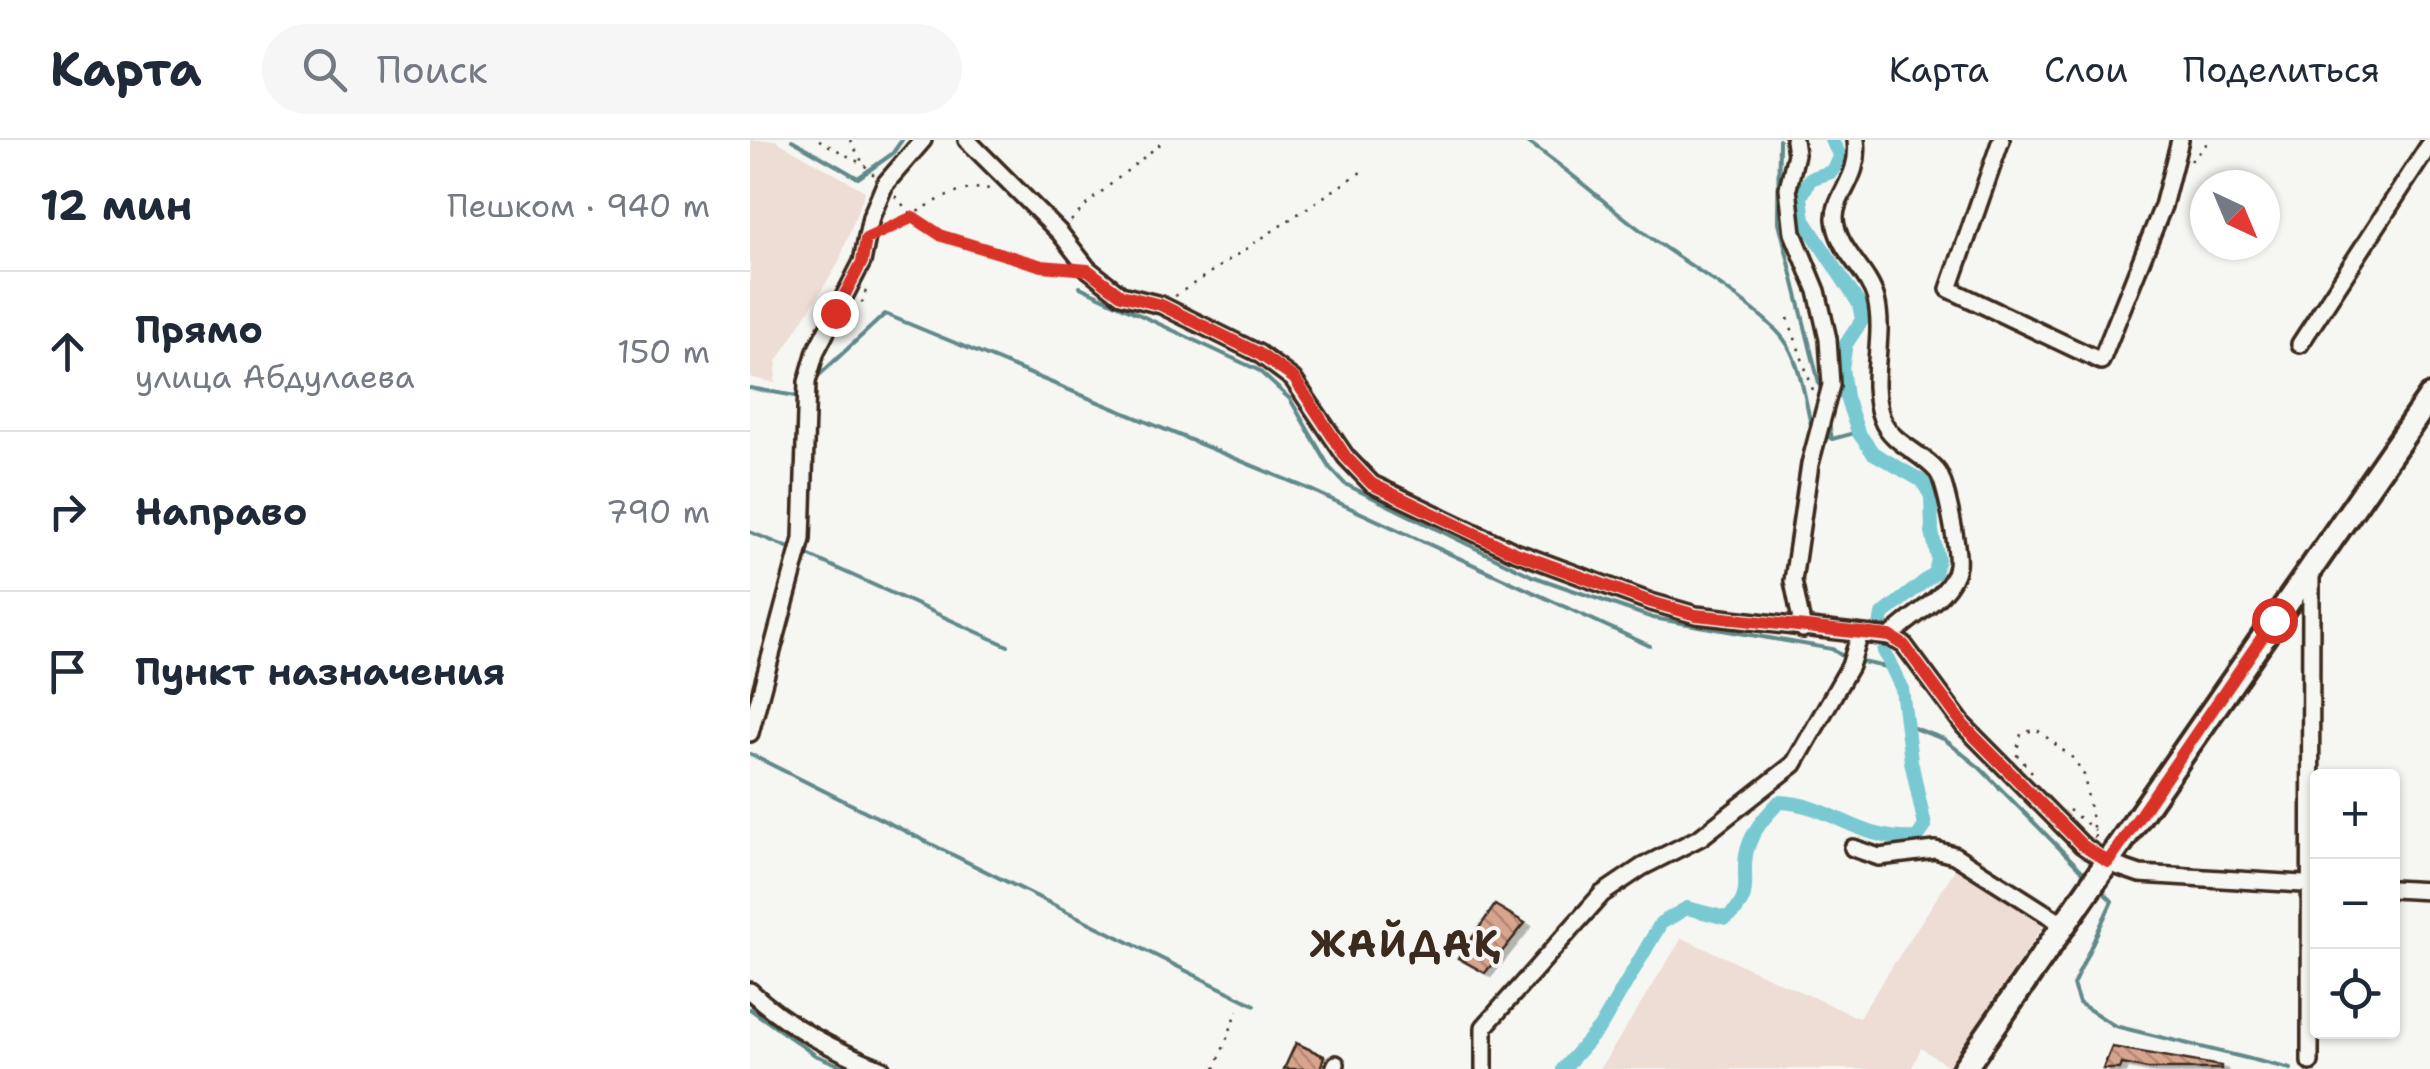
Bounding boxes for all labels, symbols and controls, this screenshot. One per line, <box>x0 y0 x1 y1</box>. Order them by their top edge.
search box <box>262 24 962 114</box>
text: Карта <box>50 37 202 101</box>
icon: search <box>297 42 352 97</box>
text: Поиск <box>377 44 488 95</box>
text: Карта <box>1889 46 1989 93</box>
text: Слои <box>2044 46 2128 93</box>
text: Поделиться <box>2183 46 2380 93</box>
north arrow <box>2190 170 2280 260</box>
text: 12 мин <box>40 177 193 233</box>
text: Пешком · 940 m <box>447 184 710 227</box>
route end <box>813 291 859 337</box>
text: Прямо <box>135 304 263 355</box>
icon: ahead <box>40 324 95 379</box>
text: 150 m <box>617 330 710 373</box>
text: улица Абдулаева <box>135 355 415 398</box>
icon: right <box>40 484 95 539</box>
text: Направо <box>135 486 308 537</box>
text: 790 m <box>606 490 710 533</box>
route start <box>2252 598 2298 644</box>
icon: arrive <box>40 644 95 699</box>
text: Пункт назначения <box>135 646 505 697</box>
map controls <box>2310 769 2400 1039</box>
button: + <box>2310 769 2400 859</box>
button: − <box>2310 859 2400 949</box>
district label: ЖАЙДАҚ <box>1310 918 1502 969</box>
button: locate <box>2310 949 2400 1039</box>

